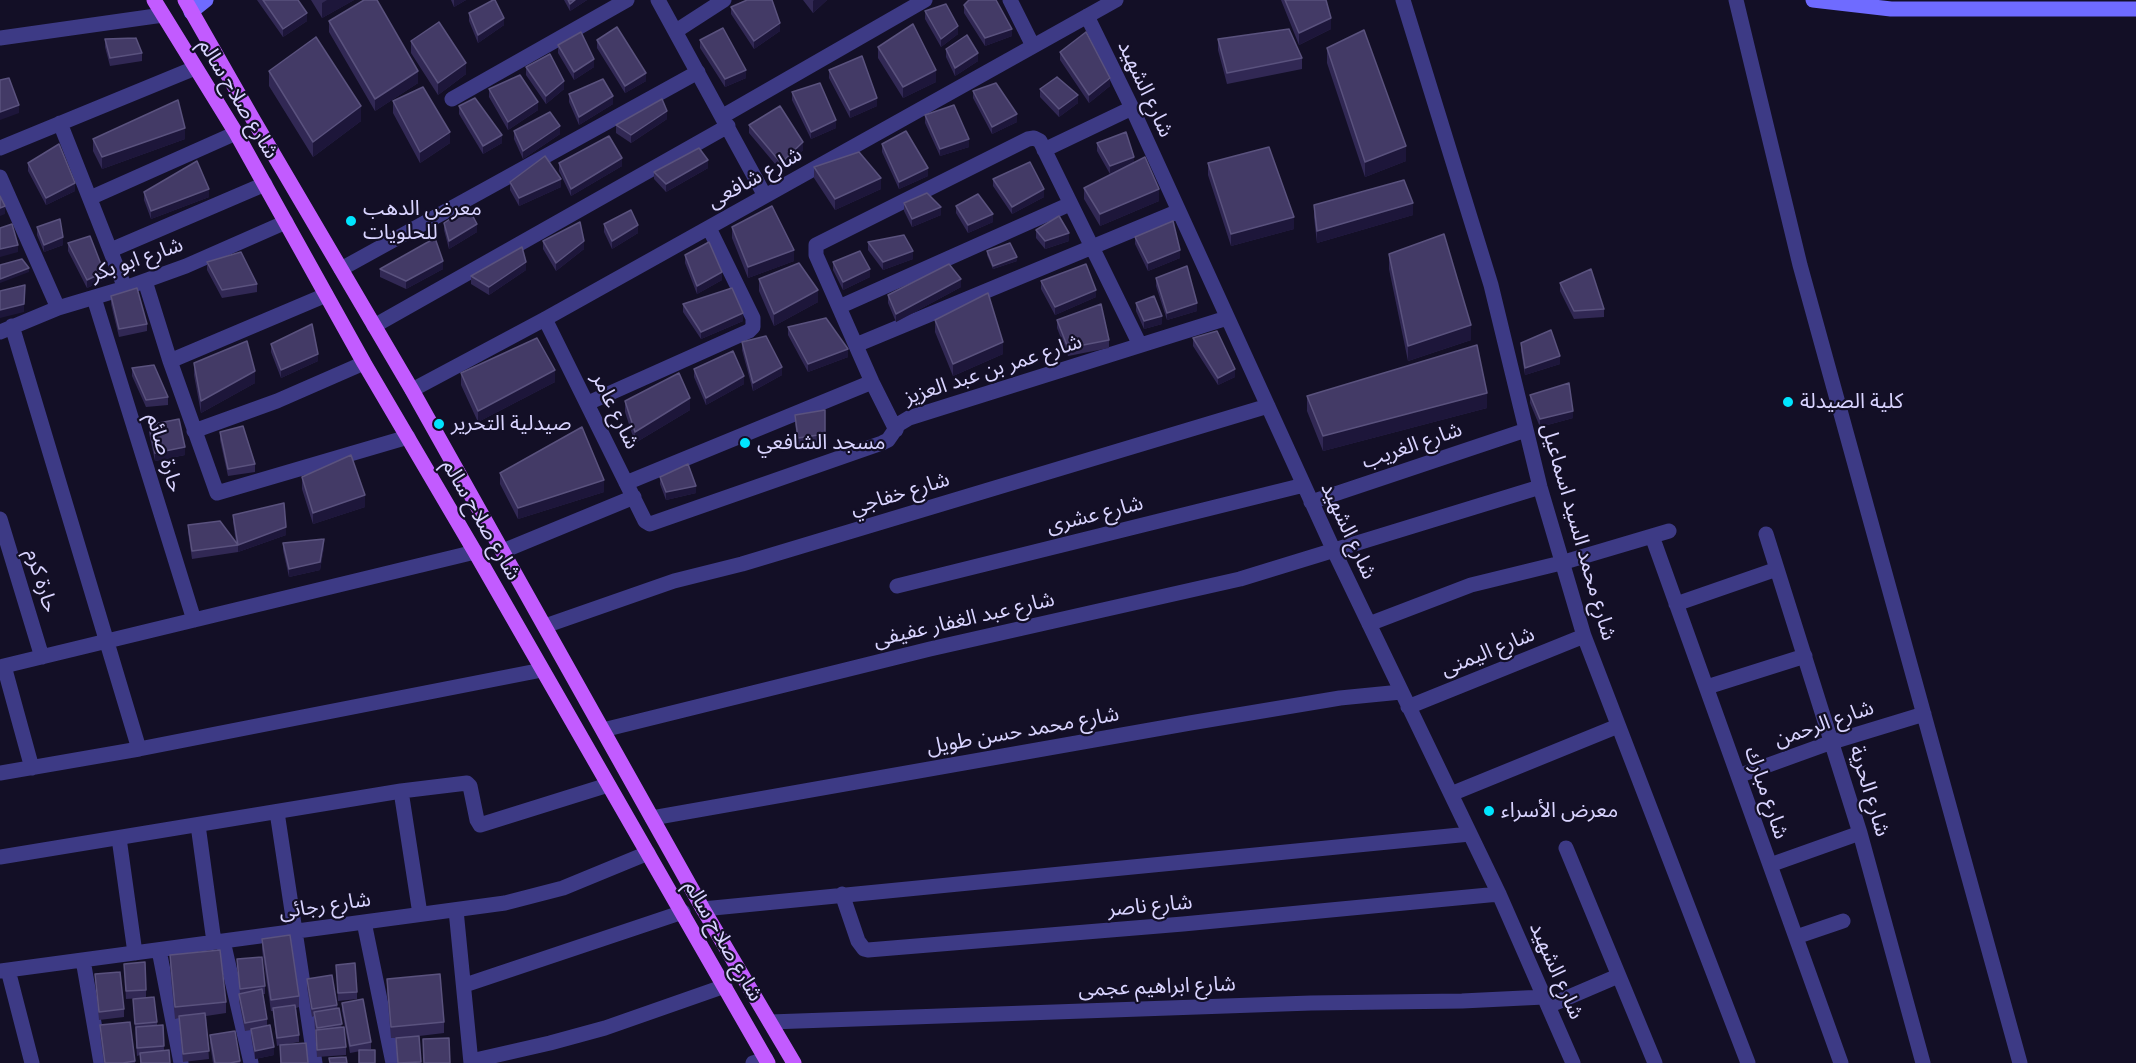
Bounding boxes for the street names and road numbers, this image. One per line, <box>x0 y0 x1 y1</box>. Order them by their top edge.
street label: شارع صلاح سالم <box>192 34 284 164</box>
street label: شارع الشهيد <box>1112 37 1178 141</box>
street label: شارع شافعى <box>703 142 807 214</box>
street label: شارع ابو بكر <box>87 232 187 288</box>
street label: شارع عمر بن عبد العزيز <box>901 329 1085 411</box>
street label: شارع عامر <box>586 369 644 453</box>
street label: حارة صائم <box>140 410 188 496</box>
street label: شارع الغريب <box>1359 417 1465 475</box>
street label: شارع محمد السيد اسماعيل <box>1535 421 1621 643</box>
street label: شارع صلاح سالم <box>436 455 526 585</box>
street label: شارع خفاجي <box>847 467 953 521</box>
street label: شارع الشهيد <box>1315 479 1381 583</box>
street label: شارع عشرى <box>1044 491 1146 539</box>
street label: حارة كرم <box>19 546 63 616</box>
street label: شارع عبد الغفار عفيفى <box>871 587 1057 653</box>
street label: شارع اليمنى <box>1437 622 1539 682</box>
street label: شارع الرحمن <box>1771 695 1877 753</box>
street label: شارع محمد حسن طويل <box>925 702 1121 760</box>
street label: شارع الحرية <box>1843 742 1895 840</box>
street label: شارع مبارك <box>1738 744 1794 842</box>
street label: شارع صلاح سالم <box>678 876 768 1006</box>
street label: شارع رجائى <box>278 887 372 925</box>
street label: شارع ناصر <box>1107 890 1193 922</box>
street label: شارع الشهيد <box>1523 918 1589 1024</box>
street label: شارع ابراهيم عجمى <box>1078 972 1236 1002</box>

